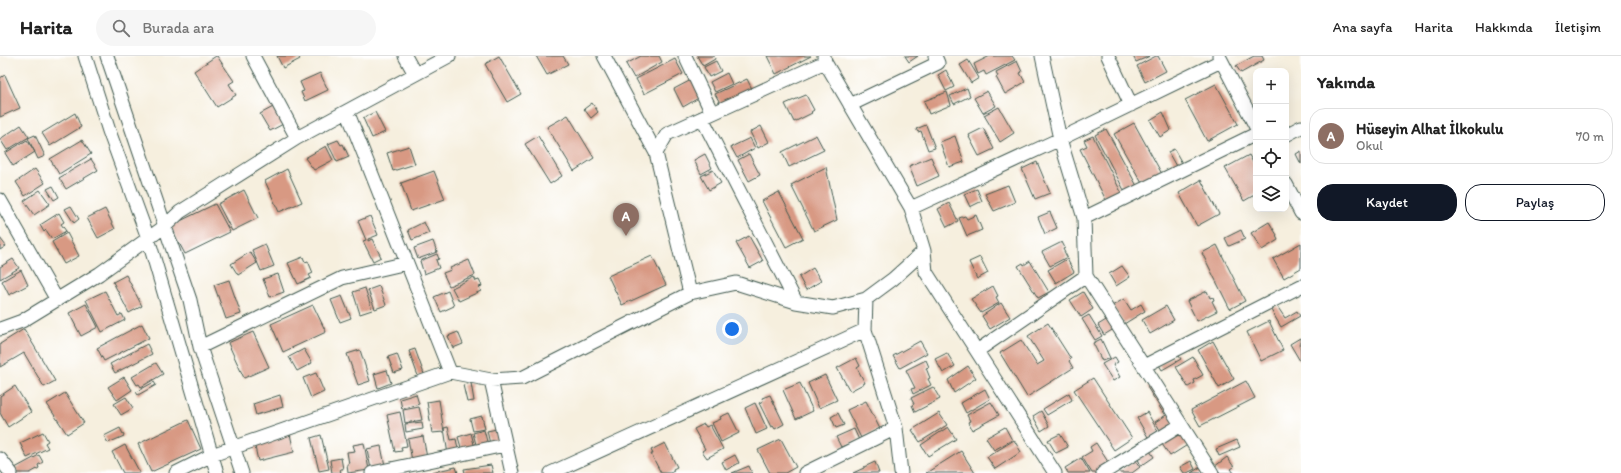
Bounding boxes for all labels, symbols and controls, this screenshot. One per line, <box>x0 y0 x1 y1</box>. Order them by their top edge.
search box <box>96 10 376 46</box>
text: Harita <box>20 16 72 39</box>
icon: search <box>110 17 132 39</box>
text: Burada ara <box>142 19 214 37</box>
text: Ana sayfa <box>1333 19 1392 36</box>
text: Harita <box>1414 19 1453 36</box>
text: Hakkında <box>1475 19 1533 36</box>
text: İletişim <box>1555 19 1601 36</box>
map controls <box>1253 68 1289 212</box>
button: + <box>1253 68 1289 104</box>
text: Yakında <box>1317 72 1375 92</box>
button: − <box>1253 104 1289 140</box>
text: Hüseyin Alhat İlkokulu <box>1356 120 1503 138</box>
text: A <box>1327 129 1335 144</box>
text: 70 m <box>1576 129 1604 144</box>
text: Okul <box>1356 138 1383 153</box>
button: locate <box>1253 140 1289 176</box>
button: layers <box>1253 176 1289 212</box>
button: Kaydet <box>1317 184 1457 221</box>
button: Paylaş <box>1465 184 1605 221</box>
pin: A <box>613 203 639 236</box>
your location <box>722 319 742 339</box>

